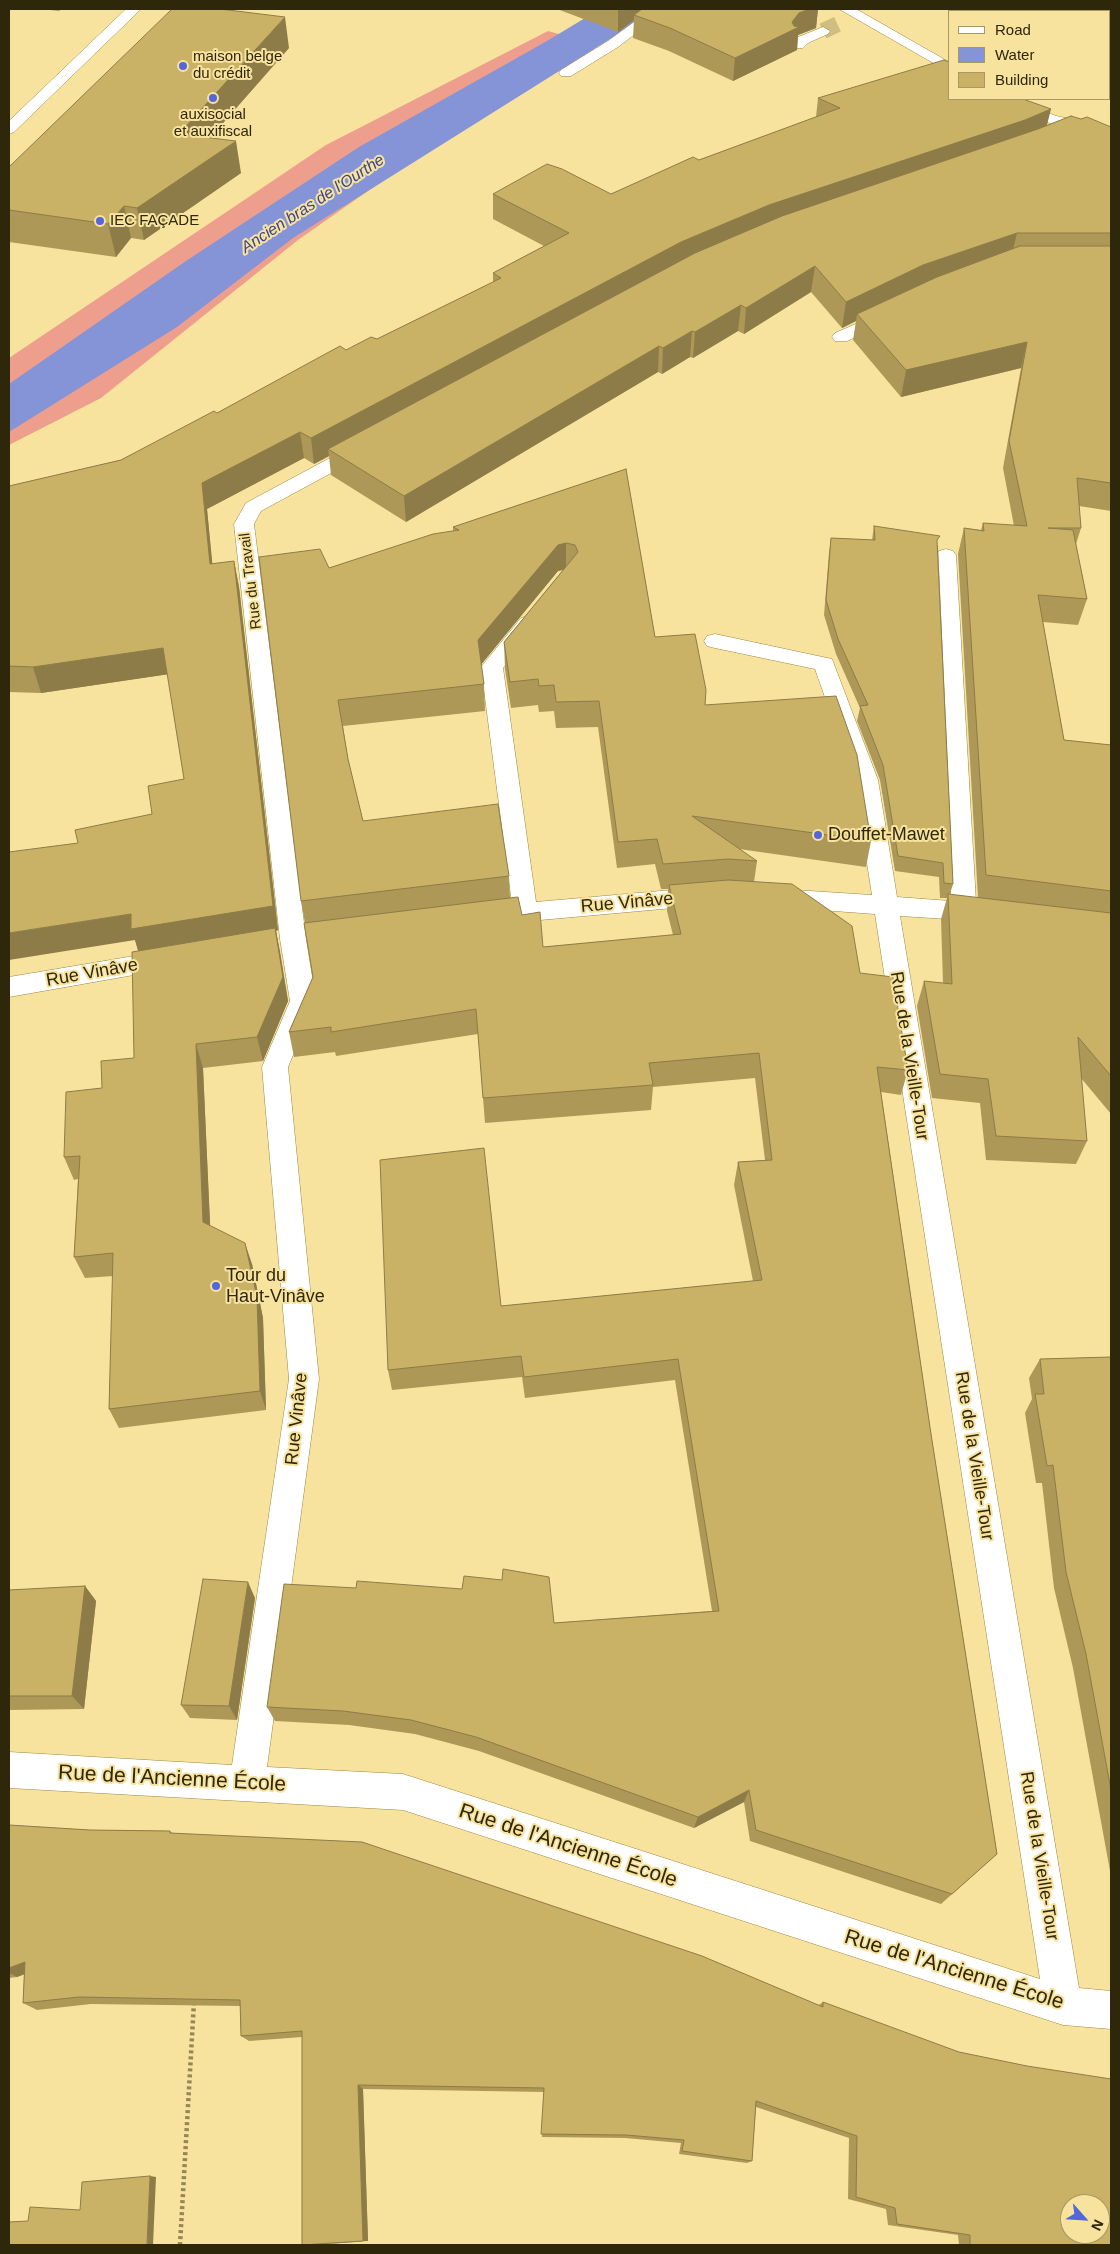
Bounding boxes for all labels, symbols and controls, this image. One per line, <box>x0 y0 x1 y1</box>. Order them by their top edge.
legend <box>948 10 1110 100</box>
text: Road <box>995 21 1031 38</box>
text: Water <box>995 46 1034 63</box>
place label: maison belge du crédit <box>193 48 282 83</box>
marker: maison belge du crédit <box>177 60 189 72</box>
text: Building <box>995 71 1048 88</box>
marker: auxisocial et auxifiscal <box>207 92 219 104</box>
place label: auxisocial et auxifiscal <box>174 106 252 141</box>
water label: Ancien bras de l'Ourthe <box>238 151 388 257</box>
place label: IEC FAÇADE <box>110 212 199 230</box>
marker: IEC FAÇADE <box>94 215 106 227</box>
street label: Rue du Travail <box>236 532 266 630</box>
place label: Douffet-Mawet <box>828 824 945 846</box>
marker: Douffet-Mawet <box>812 829 824 841</box>
street label: Rue Vinâve <box>580 888 674 918</box>
street label: Rue Vinâve <box>44 954 140 992</box>
street label: Rue de la Vieille-Tour <box>885 970 933 1142</box>
place label: Tour du Haut-Vinâve <box>226 1265 325 1308</box>
marker: Tour du Haut-Vinâve <box>210 1280 222 1292</box>
street label: Rue de la Vieille-Tour <box>950 1370 998 1542</box>
street label: Rue Vinâve <box>281 1372 313 1466</box>
street label: Rue de l'Ancienne École <box>57 1760 287 1798</box>
street label: Rue de la Vieille-Tour <box>1015 1770 1063 1942</box>
street label: Rue de l'Ancienne École <box>456 1799 680 1893</box>
street label: Rue de l'Ancienne École <box>841 1925 1067 2015</box>
north arrow <box>1060 2194 1110 2244</box>
text: N <box>1088 2217 1107 2233</box>

